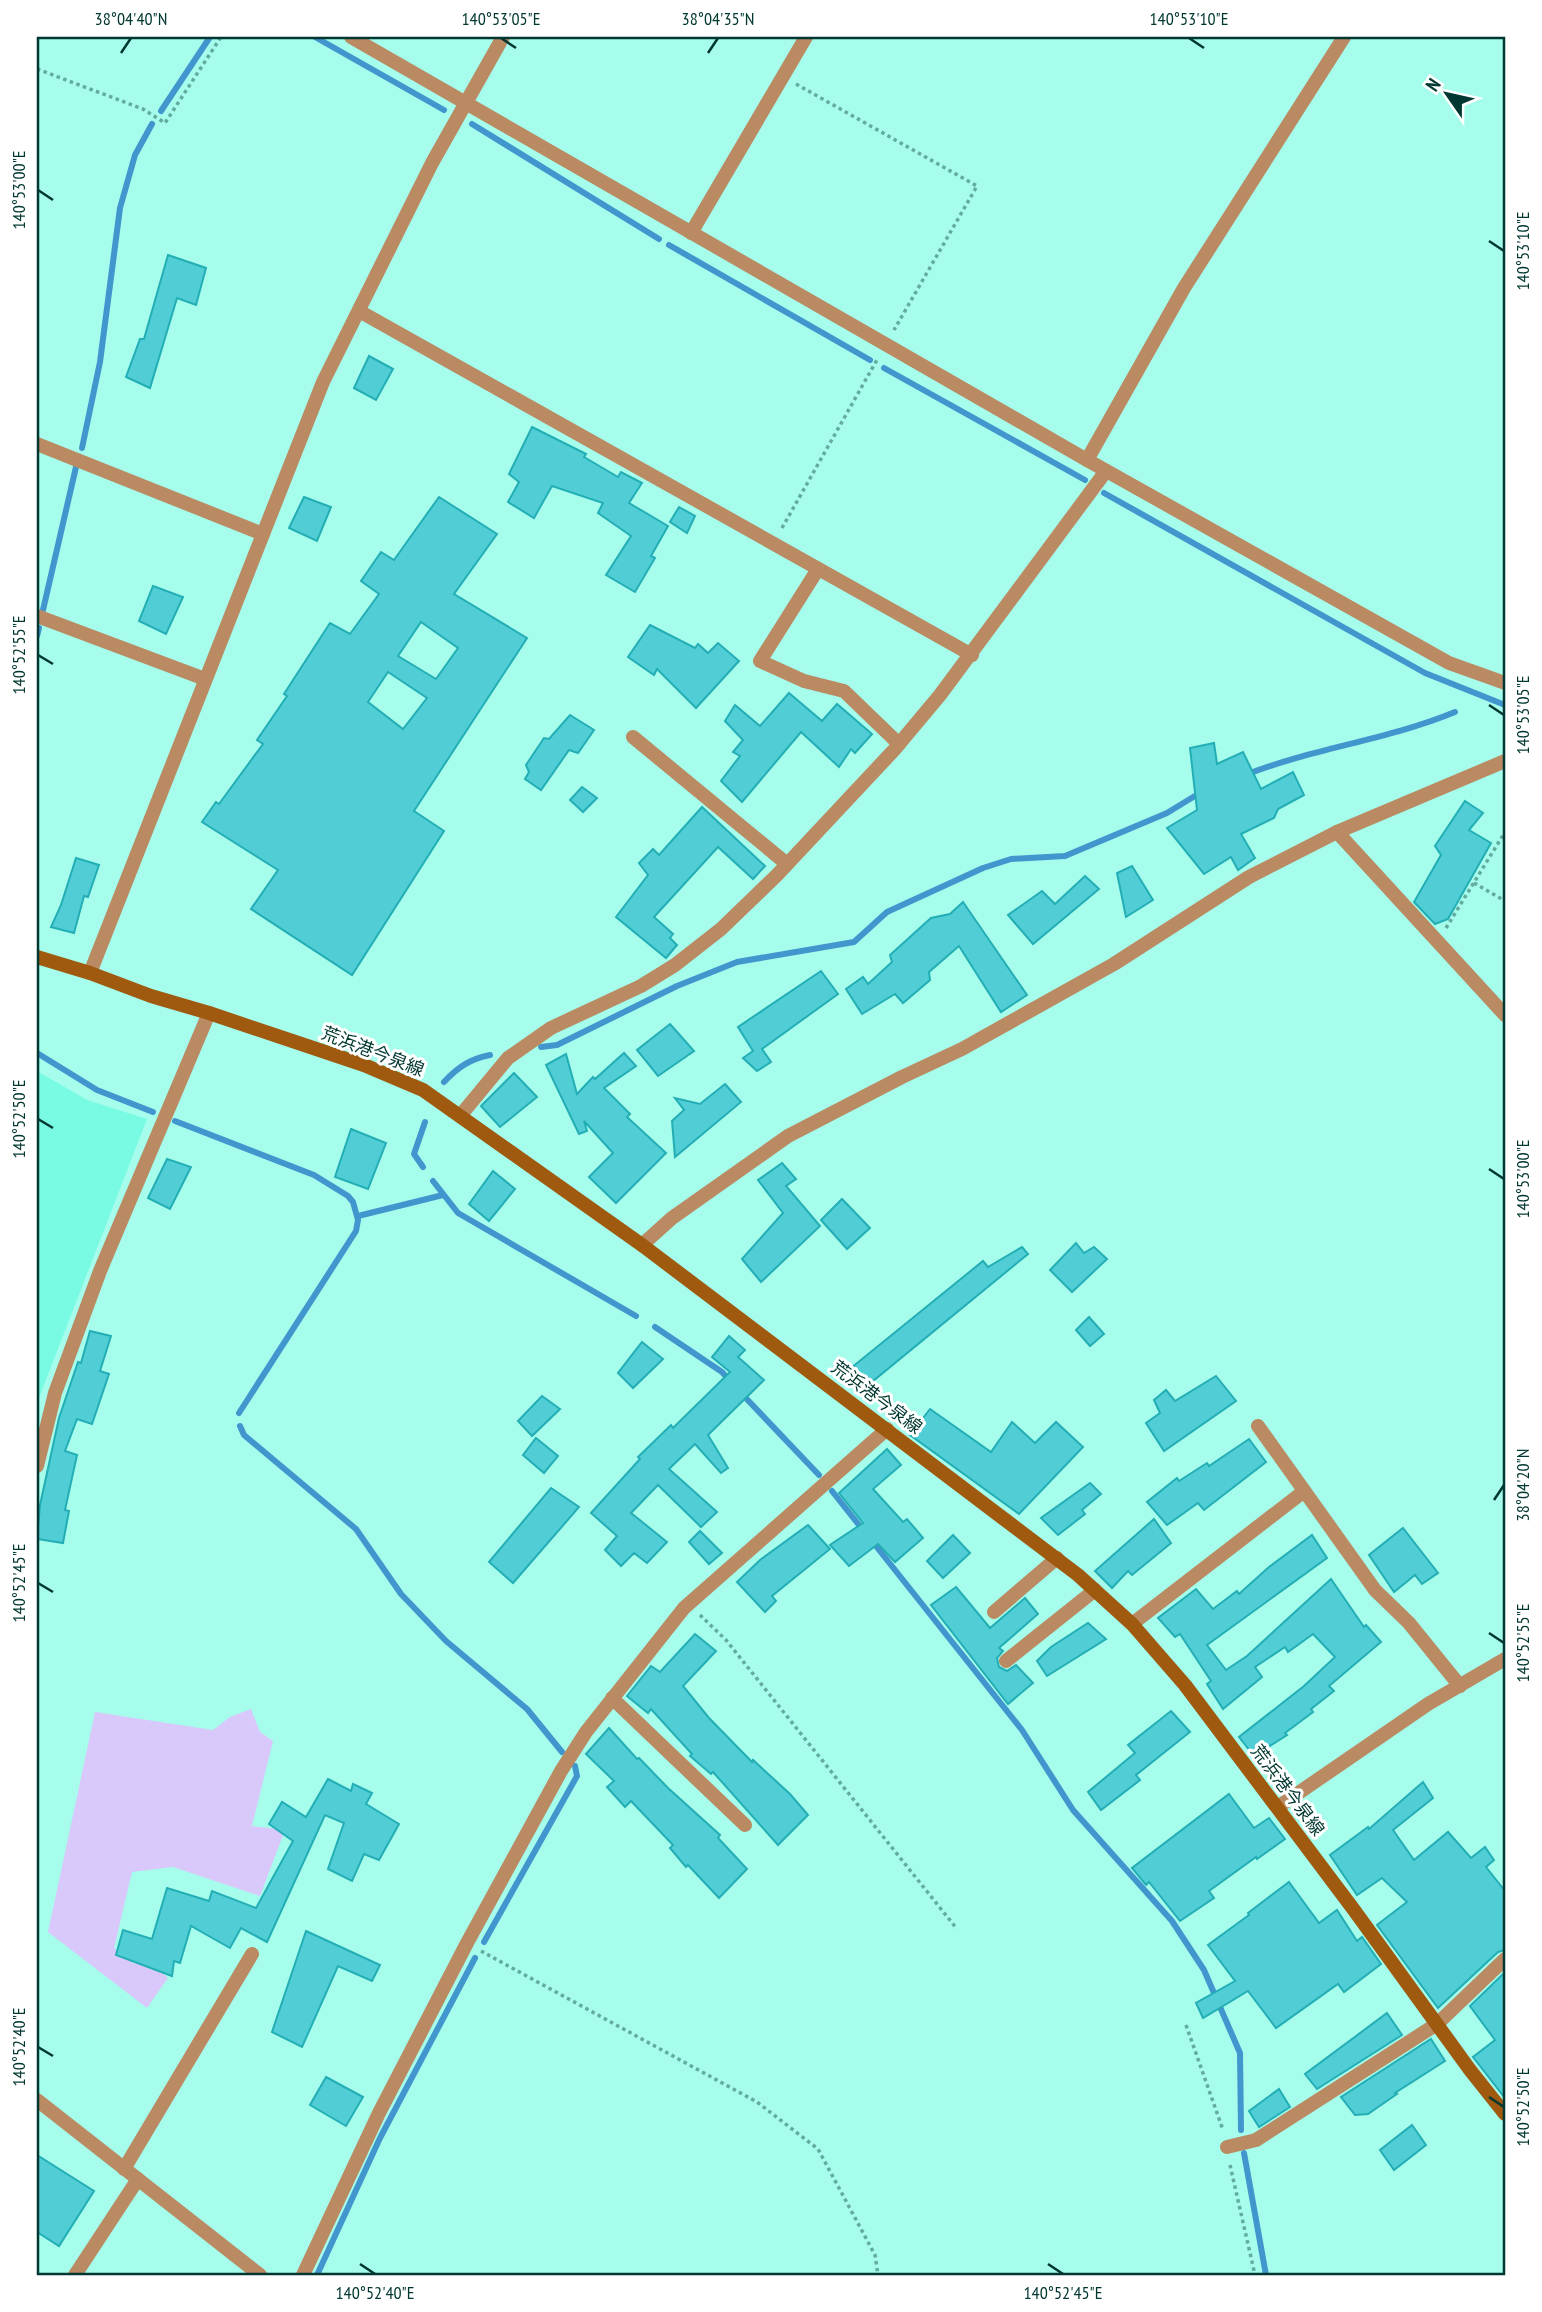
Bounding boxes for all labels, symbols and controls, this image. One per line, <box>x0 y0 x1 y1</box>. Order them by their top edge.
text: 38°04'40"N <box>95 7 167 30</box>
text: 140°53'05"E <box>462 7 540 30</box>
text: 38°04'35"N <box>682 7 754 30</box>
text: 140°53'10"E <box>1150 7 1228 30</box>
north arrow <box>1412 60 1482 130</box>
text: N <box>1420 74 1446 95</box>
text: 140°53'00"E <box>7 151 30 229</box>
text: 140°53'10"E <box>1511 212 1534 290</box>
text: 140°52'55"E <box>7 616 30 694</box>
text: 140°53'05"E <box>1511 676 1534 754</box>
street label: 荒浜港今泉線 <box>318 1021 428 1081</box>
text: 140°52'50"E <box>7 1080 30 1158</box>
text: 140°53'00"E <box>1511 1140 1534 1218</box>
street label: 荒浜港今泉線 <box>827 1355 927 1439</box>
text: 38°04'20"N <box>1511 1449 1534 1521</box>
text: 140°52'45"E <box>7 1544 30 1622</box>
text: 140°52'55"E <box>1511 1604 1534 1682</box>
street label: 荒浜港今泉線 <box>1246 1740 1330 1840</box>
text: 140°52'40"E <box>7 2008 30 2086</box>
text: 140°52'50"E <box>1511 2068 1534 2146</box>
text: 140°52'40"E <box>336 2281 414 2304</box>
text: 140°52'45"E <box>1024 2281 1102 2304</box>

